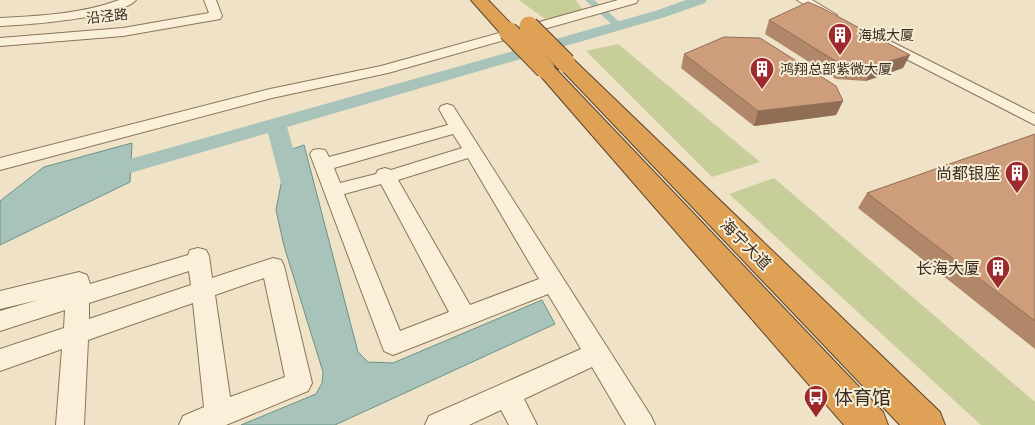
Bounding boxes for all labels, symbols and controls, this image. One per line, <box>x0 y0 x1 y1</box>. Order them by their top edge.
street label: 沿泾路 <box>85 3 129 27</box>
building icon: 海城大厦 <box>827 22 853 56</box>
place label: 海城大厦 <box>858 24 914 44</box>
building icon: 鸿翔总部紫微大厦 <box>749 56 775 90</box>
place label: 鸿翔总部紫微大厦 <box>780 58 892 78</box>
place label: 尚都银座 <box>936 160 1000 184</box>
building icon: 尚都银座 <box>1004 160 1030 194</box>
street label: 海宁大道 <box>716 212 778 274</box>
place label: 长海大厦 <box>916 255 980 279</box>
building icon: 长海大厦 <box>985 255 1011 289</box>
place label: 体育馆 <box>834 382 891 409</box>
bus stop icon: 体育馆 <box>803 384 829 418</box>

